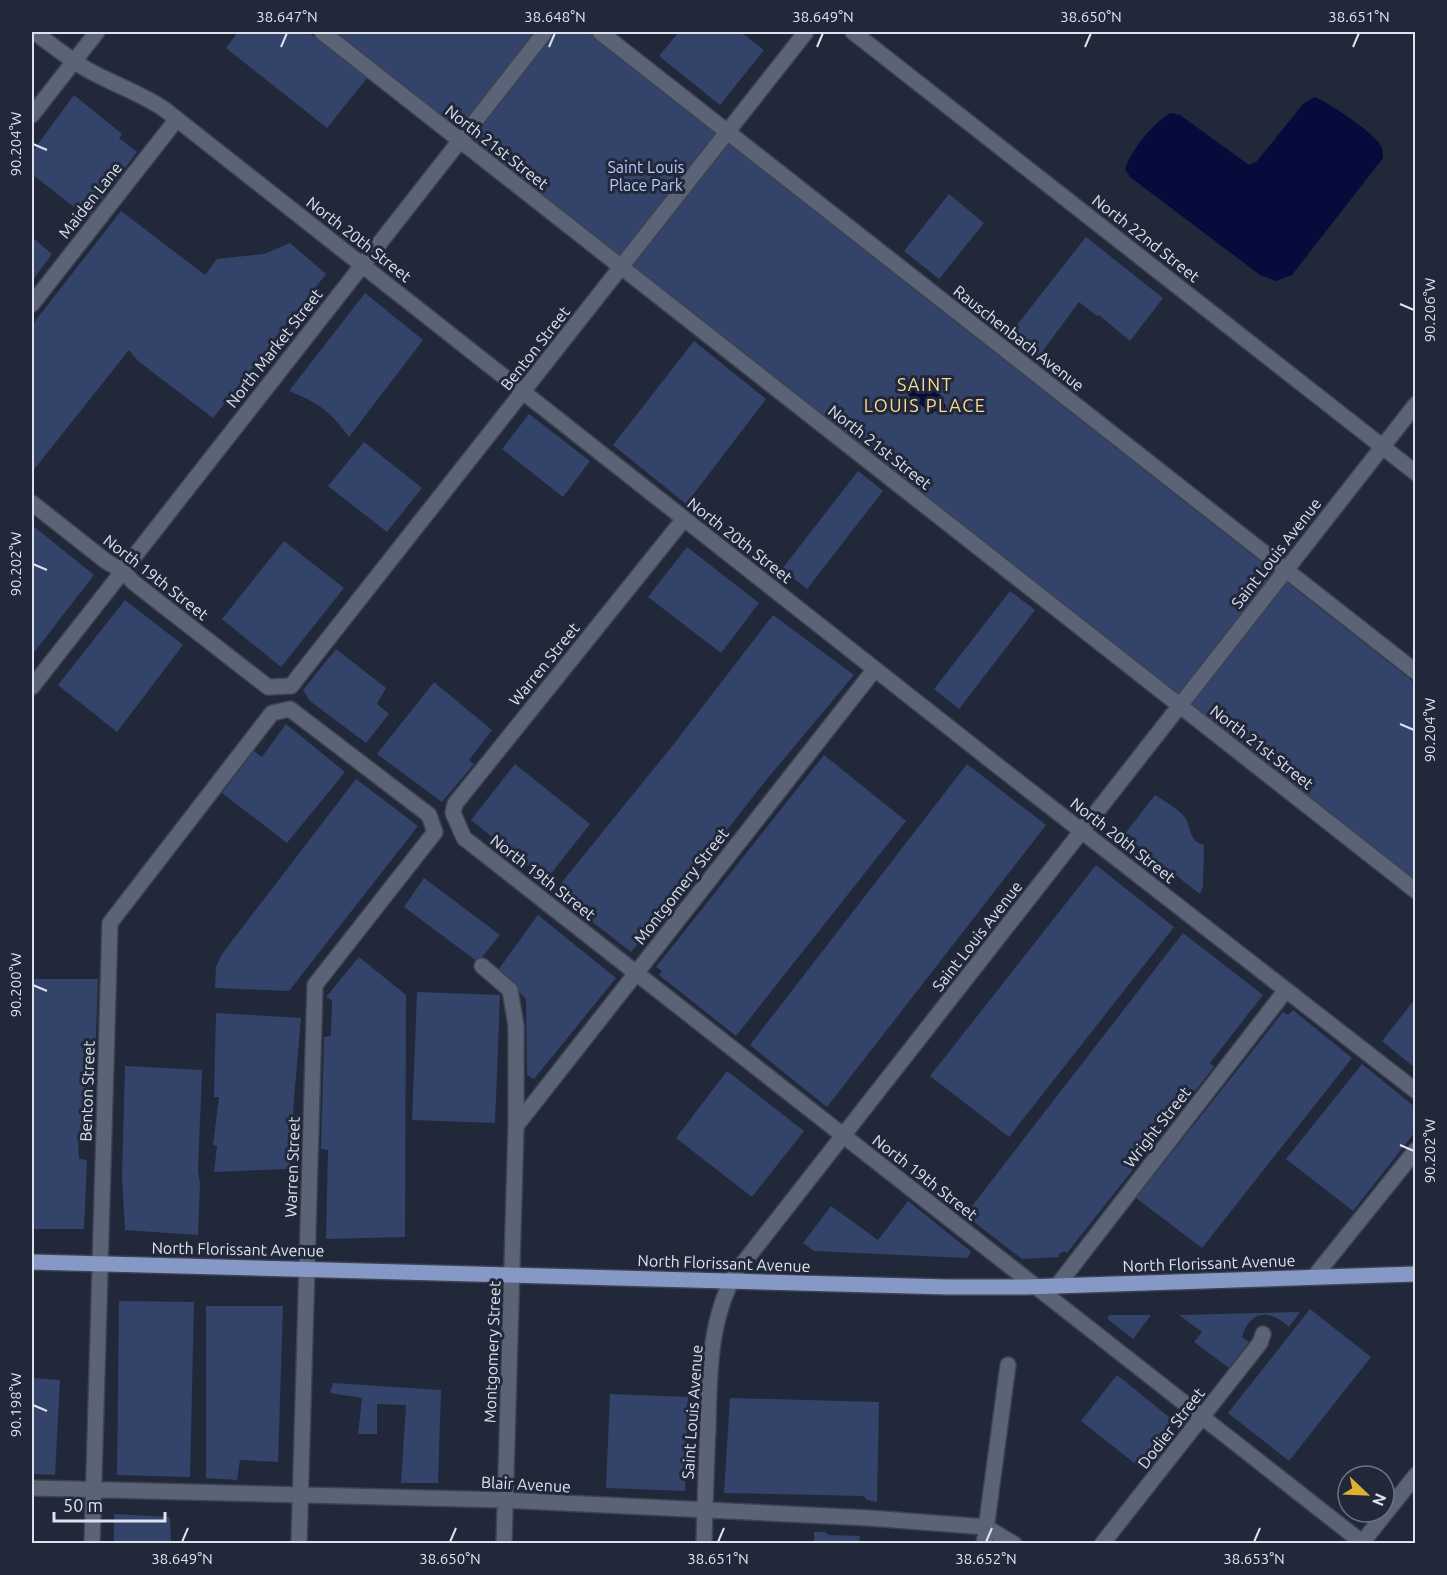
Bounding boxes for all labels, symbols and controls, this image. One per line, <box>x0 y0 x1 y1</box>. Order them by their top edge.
text: 38.647°N <box>256 8 318 25</box>
text: 38.648°N <box>524 8 586 25</box>
text: 38.649°N <box>792 8 854 25</box>
text: 38.650°N <box>1060 8 1122 25</box>
text: 38.651°N <box>1328 8 1390 25</box>
street label: North 21st Street <box>442 101 553 193</box>
text: 90.204°W <box>7 112 24 176</box>
street label: Maiden Lane <box>55 158 125 242</box>
park label: Saint Louis Place Park <box>607 158 685 194</box>
street label: North 22nd Street <box>1089 191 1204 286</box>
street label: North 20th Street <box>303 193 415 286</box>
text: 90.206°W <box>1421 278 1438 342</box>
street label: Rauschenbach Avenue <box>950 281 1088 395</box>
street label: North Market Street <box>222 285 326 411</box>
street label: Benton Street <box>497 302 574 393</box>
district label: SAINT LOUIS PLACE <box>864 374 986 415</box>
street label: North 21st Street <box>825 401 936 493</box>
street label: North 20th Street <box>684 494 796 587</box>
street label: Saint Louis Avenue <box>1227 494 1325 612</box>
street label: North 19th Street <box>100 531 212 624</box>
text: 90.202°W <box>7 532 24 596</box>
street label: Warren Street <box>505 618 583 709</box>
text: 90.204°W <box>1421 698 1438 762</box>
street label: North 21st Street <box>1207 701 1318 793</box>
street label: North 20th Street <box>1067 794 1179 887</box>
street label: Montgomery Street <box>630 824 732 948</box>
street label: North 19th Street <box>487 831 599 924</box>
street label: Saint Louis Avenue <box>928 877 1026 995</box>
text: 90.200°W <box>7 953 24 1017</box>
street label: Benton Street <box>76 1039 98 1142</box>
street label: Wright Street <box>1120 1082 1195 1171</box>
street label: Warren Street <box>281 1115 303 1218</box>
text: 90.202°W <box>1421 1119 1438 1183</box>
street label: North 19th Street <box>869 1131 981 1224</box>
street label: North Florissant Avenue <box>151 1238 325 1260</box>
street label: North Florissant Avenue <box>637 1251 811 1275</box>
street label: North Florissant Avenue <box>1122 1251 1296 1275</box>
street label: Montgomery Street <box>481 1280 504 1423</box>
street label: Saint Louis Avenue <box>678 1344 706 1480</box>
text: 90.198°W <box>7 1373 24 1437</box>
street label: Dodier Street <box>1134 1384 1208 1472</box>
north arrow <box>1336 1464 1396 1524</box>
street label: Blair Avenue <box>481 1473 571 1495</box>
scale bar <box>54 1485 165 1523</box>
text: N <box>1369 1491 1390 1509</box>
text: 50 m <box>63 1495 103 1515</box>
text: 38.649°N <box>151 1550 213 1567</box>
text: 38.650°N <box>419 1550 481 1567</box>
text: 38.651°N <box>687 1550 749 1567</box>
text: 38.652°N <box>955 1550 1017 1567</box>
text: 38.653°N <box>1223 1550 1285 1567</box>

